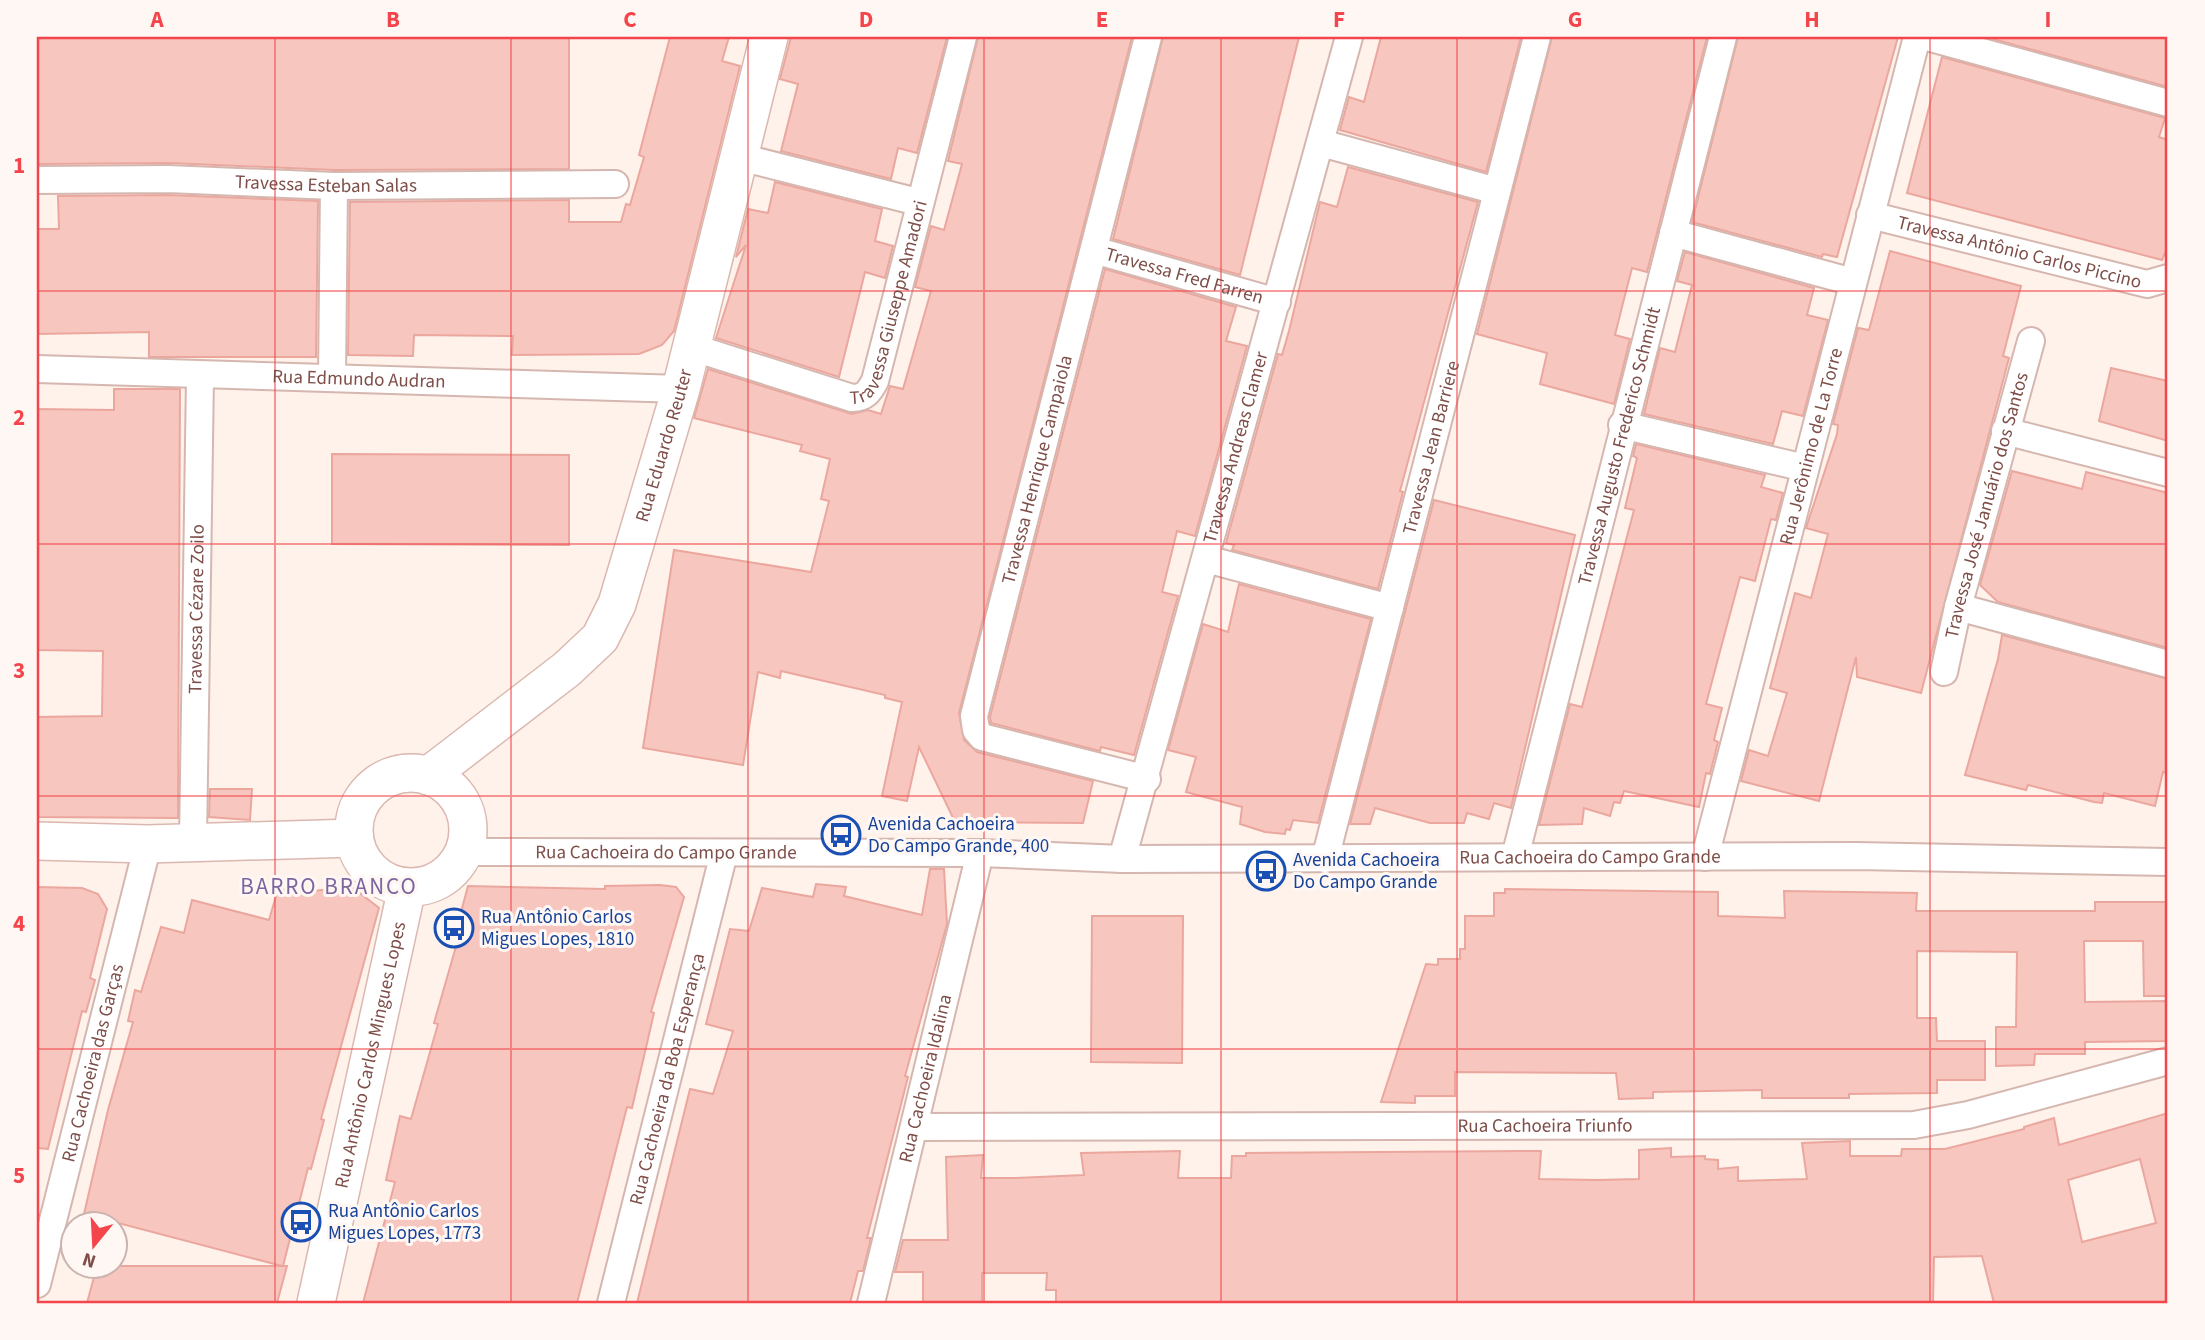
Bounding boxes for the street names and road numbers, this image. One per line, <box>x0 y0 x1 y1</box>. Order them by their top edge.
street label: Travessa Esteban Salas <box>234 168 417 200</box>
street label: Travessa Giuseppe Amadori <box>849 197 934 412</box>
street label: Travessa Antônio Carlos Piccino <box>1894 209 2144 296</box>
street label: Travessa Fred Farren <box>1102 240 1267 311</box>
street label: Travessa Augusto Frederico Schmidt <box>1571 303 1668 588</box>
street label: Rua Jerônimo de La Torre <box>1773 345 1850 548</box>
street label: Travessa Andreas Clamer <box>1196 348 1275 546</box>
street label: Travessa Henrique Campaiola <box>995 352 1079 587</box>
street label: Travessa Jean Barriere <box>1396 358 1467 537</box>
street label: Rua Edmundo Audran <box>272 363 446 395</box>
street label: Rua Eduardo Reuter <box>629 366 699 525</box>
street label: Travessa José Januário dos Santos <box>1938 369 2035 641</box>
street label: Travessa Cézare Zoilo <box>182 524 211 694</box>
street label: Rua Cachoeira do Campo Grande <box>535 839 797 866</box>
street label: Rua Cachoeira do Campo Grande <box>1459 843 1721 871</box>
street label: Rua Antônio Carlos Mingues Lopes <box>328 919 413 1191</box>
street label: Rua Cachoeira da Boa Esperança <box>623 950 712 1208</box>
street label: Rua Cachoeira das Garças <box>55 961 131 1165</box>
street label: Rua Cachoeira Idalina <box>892 991 959 1166</box>
street label: Rua Cachoeira Triunfo <box>1457 1112 1633 1139</box>

